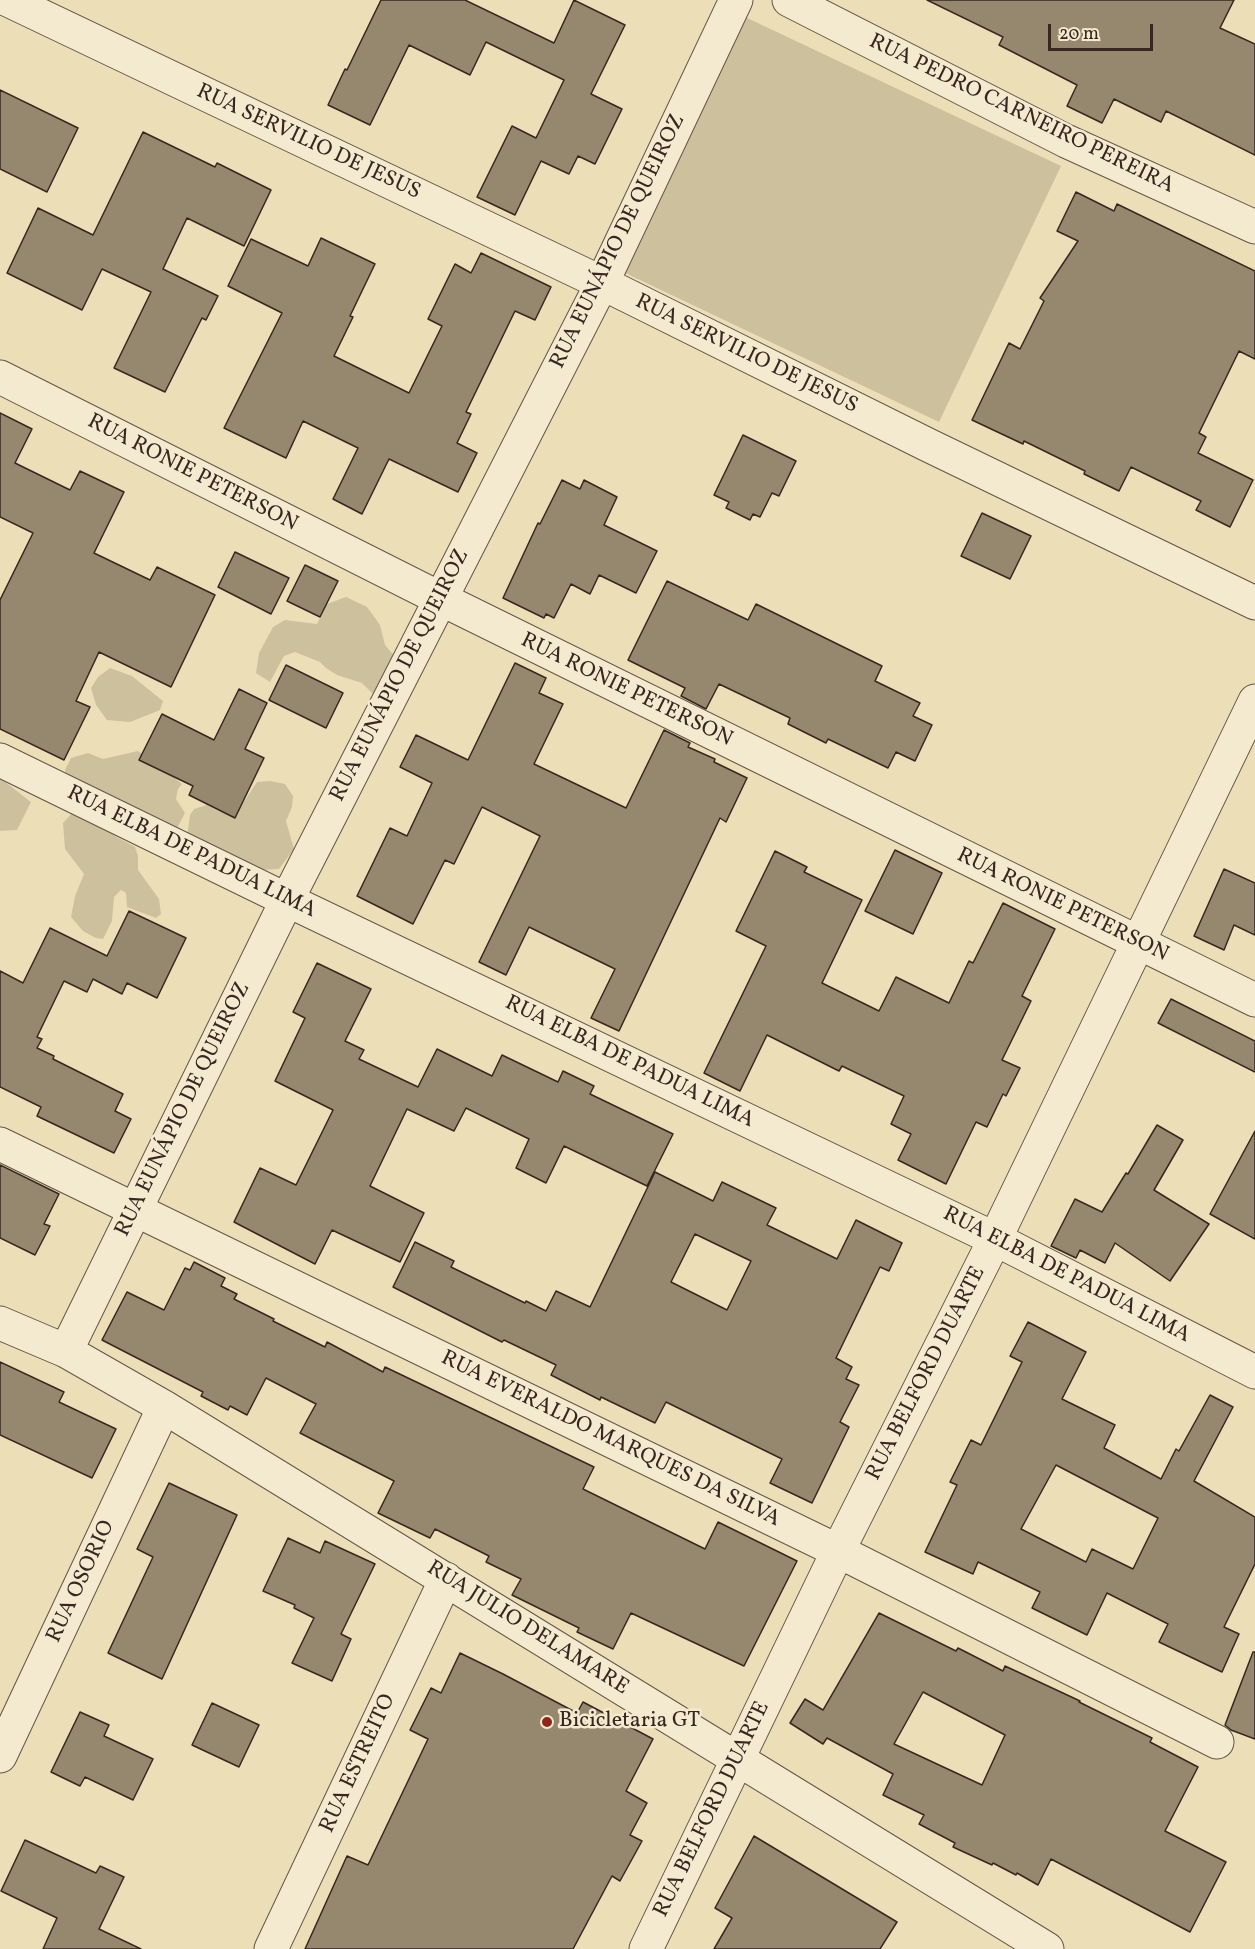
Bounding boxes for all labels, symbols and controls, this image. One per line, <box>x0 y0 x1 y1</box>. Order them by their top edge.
scale bar <box>1051 12 1156 50</box>
text: 20 m <box>1059 22 1099 47</box>
street label: RUA PEDRO CARNEIRO PEREIRA <box>864 29 1178 201</box>
street label: RUA SERVILIO DE JESUS <box>192 79 424 207</box>
street label: RUA EUNÁPIO DE QUEIROZ <box>546 110 692 374</box>
street label: RUA SERVILIO DE JESUS <box>630 290 862 420</box>
street label: RUA RONIE PETERSON <box>82 409 302 539</box>
street label: RUA EUNÁPIO DE QUEIROZ <box>326 545 476 807</box>
street label: RUA RONIE PETERSON <box>516 628 736 754</box>
street label: RUA ELBA DE PADUA LIMA <box>62 781 320 925</box>
street label: RUA RONIE PETERSON <box>952 843 1172 969</box>
street label: RUA EUNÁPIO DE QUEIROZ <box>111 978 257 1242</box>
street label: RUA ELBA DE PADUA LIMA <box>500 991 758 1135</box>
street label: RUA ELBA DE PADUA LIMA <box>938 1202 1194 1350</box>
street label: RUA BELFORD DUARTE <box>862 1263 992 1485</box>
street label: RUA EVERALDO MARQUES DA SILVA <box>436 1346 784 1534</box>
street label: RUA OSORIO <box>42 1517 122 1647</box>
street label: RUA JULIO DELAMARE <box>421 1556 633 1702</box>
street label: RUA ESTREITO <box>315 1690 403 1838</box>
street label: RUA BELFORD DUARTE <box>649 1698 777 1922</box>
place label: Bicicletaria GT <box>559 1709 700 1735</box>
marker: Bicicletaria GT <box>540 1715 554 1729</box>

